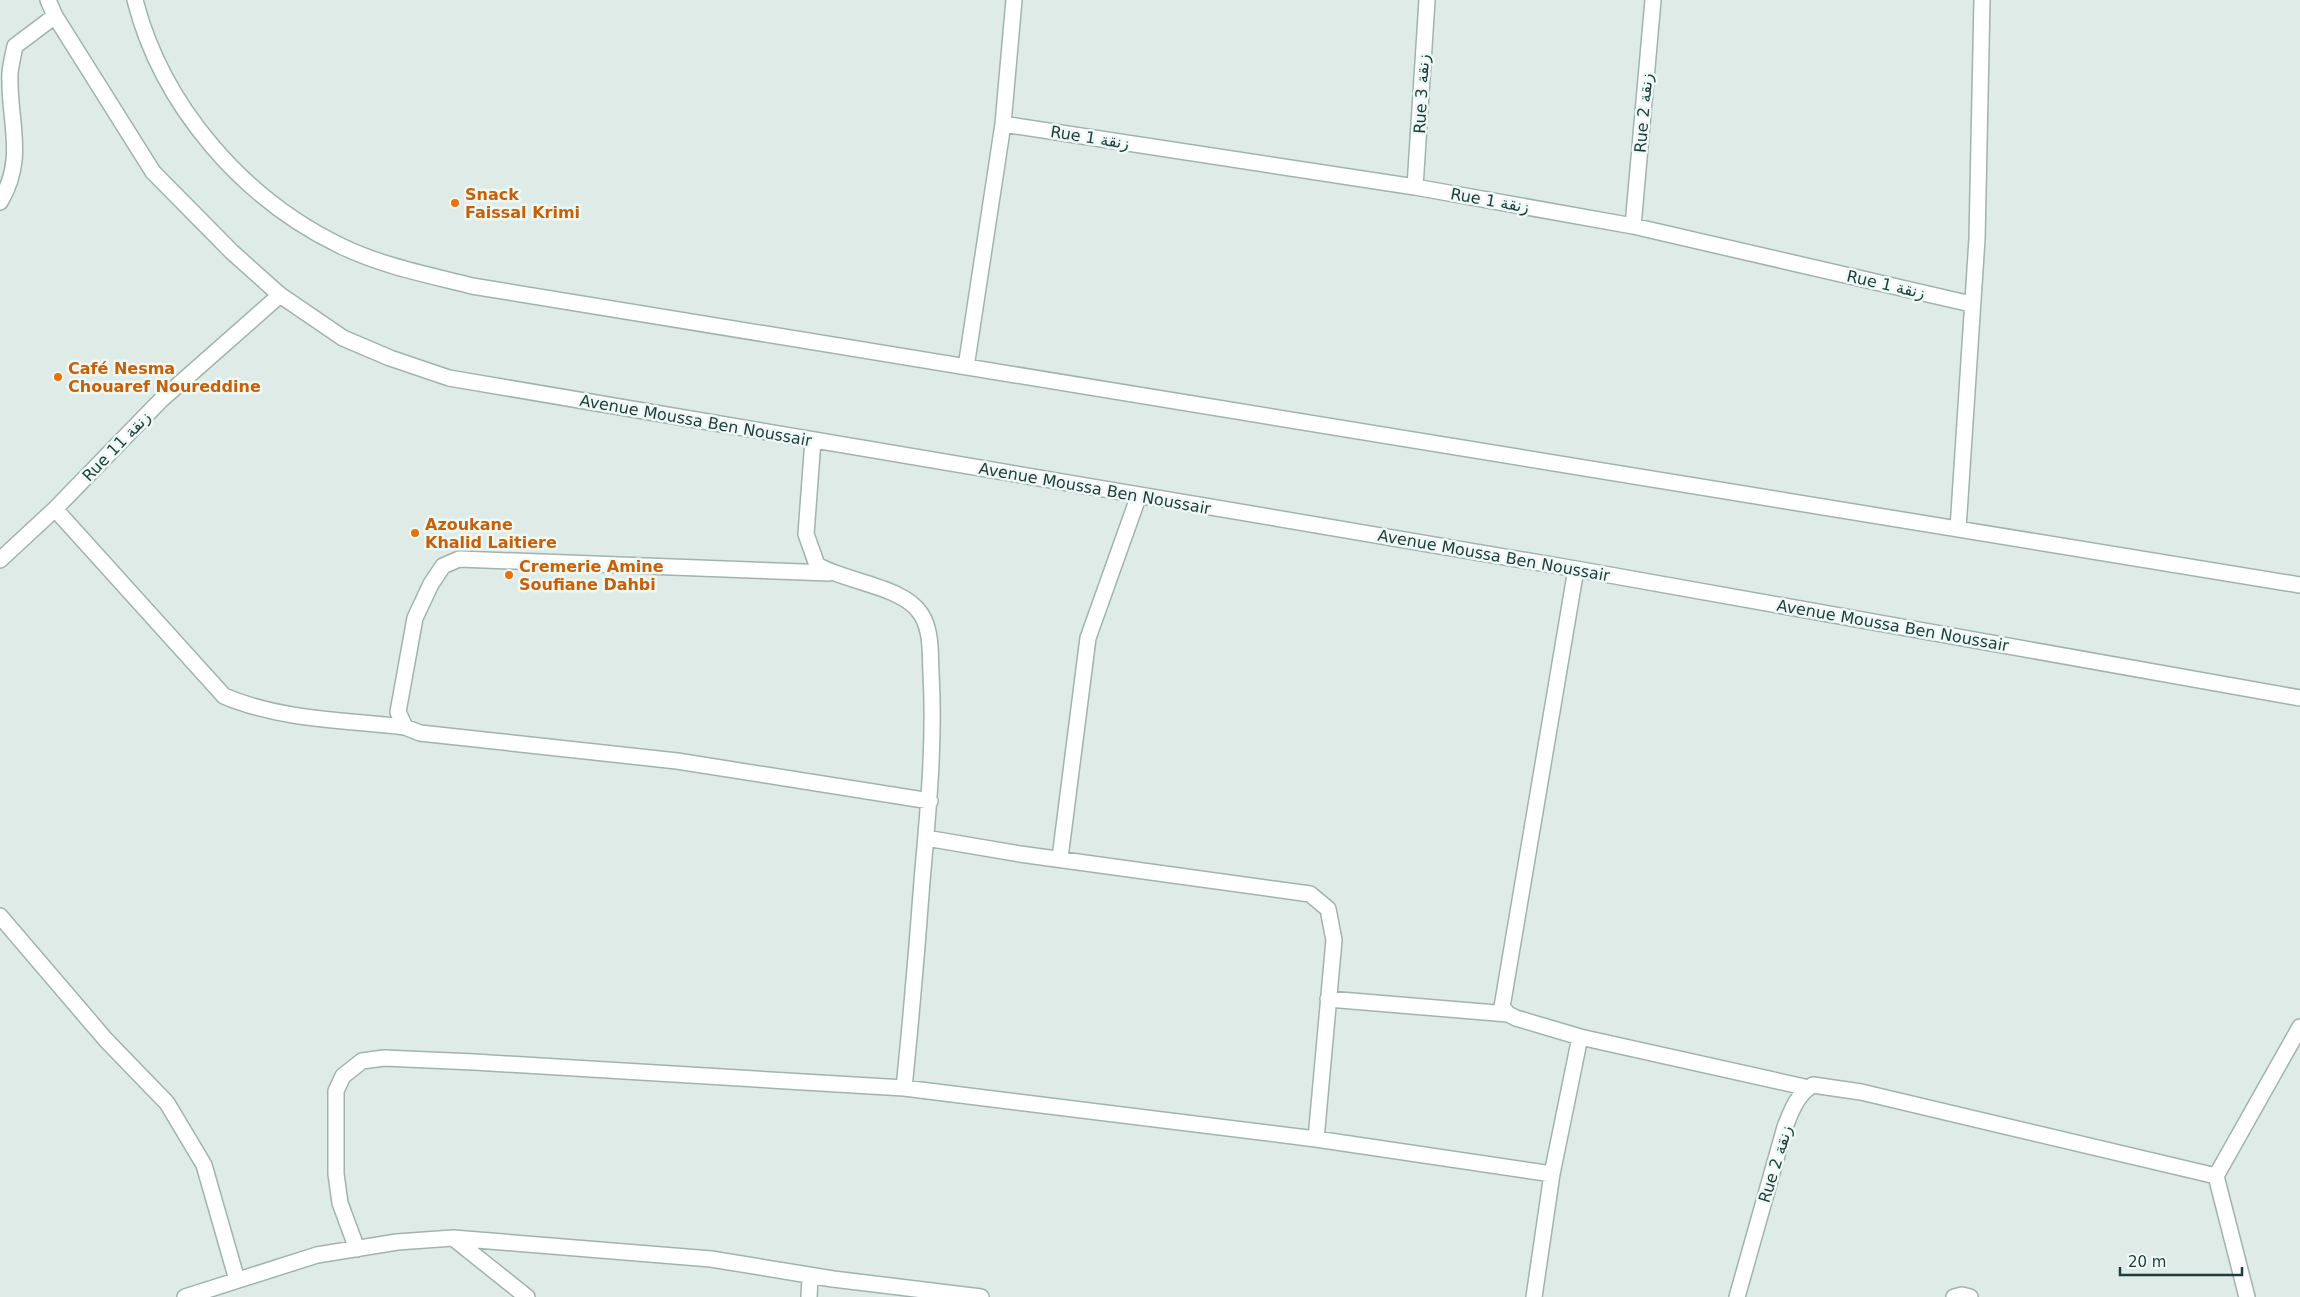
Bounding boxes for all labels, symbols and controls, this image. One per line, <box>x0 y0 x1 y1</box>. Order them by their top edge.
street label: Rue 3 زنقة <box>1410 54 1434 134</box>
street label: Rue 2 زنقة <box>1631 73 1657 154</box>
street label: Rue 1 زنقة <box>1049 122 1131 154</box>
street label: Rue 1 زنقة <box>1449 184 1531 218</box>
place label: Snack Faissal Krimi <box>465 185 580 222</box>
marker: Snack Faissal Krimi <box>449 197 461 209</box>
street label: Rue 1 زنقة <box>1845 266 1927 304</box>
place label: Café Nesma Chouaref Noureddine <box>68 359 261 396</box>
marker: Café Nesma Chouaref Noureddine <box>52 371 64 383</box>
street label: Avenue Moussa Ben Noussair <box>578 391 814 450</box>
street label: Rue 11 زنقة <box>78 407 155 486</box>
street label: Avenue Moussa Ben Noussair <box>977 459 1213 518</box>
place label: Azoukane Khalid Laitiere <box>425 515 557 552</box>
street label: Avenue Moussa Ben Noussair <box>1376 526 1612 585</box>
marker: Azoukane Khalid Laitiere <box>409 527 421 539</box>
place label: Cremerie Amine Soufiane Dahbi <box>519 557 664 594</box>
marker: Cremerie Amine Soufiane Dahbi <box>503 569 515 581</box>
street label: Avenue Moussa Ben Noussair <box>1775 596 2011 655</box>
street label: Rue 2 زنقة <box>1755 1123 1797 1205</box>
scale bar <box>2120 1244 2242 1276</box>
text: 20 m <box>2128 1253 2166 1271</box>

